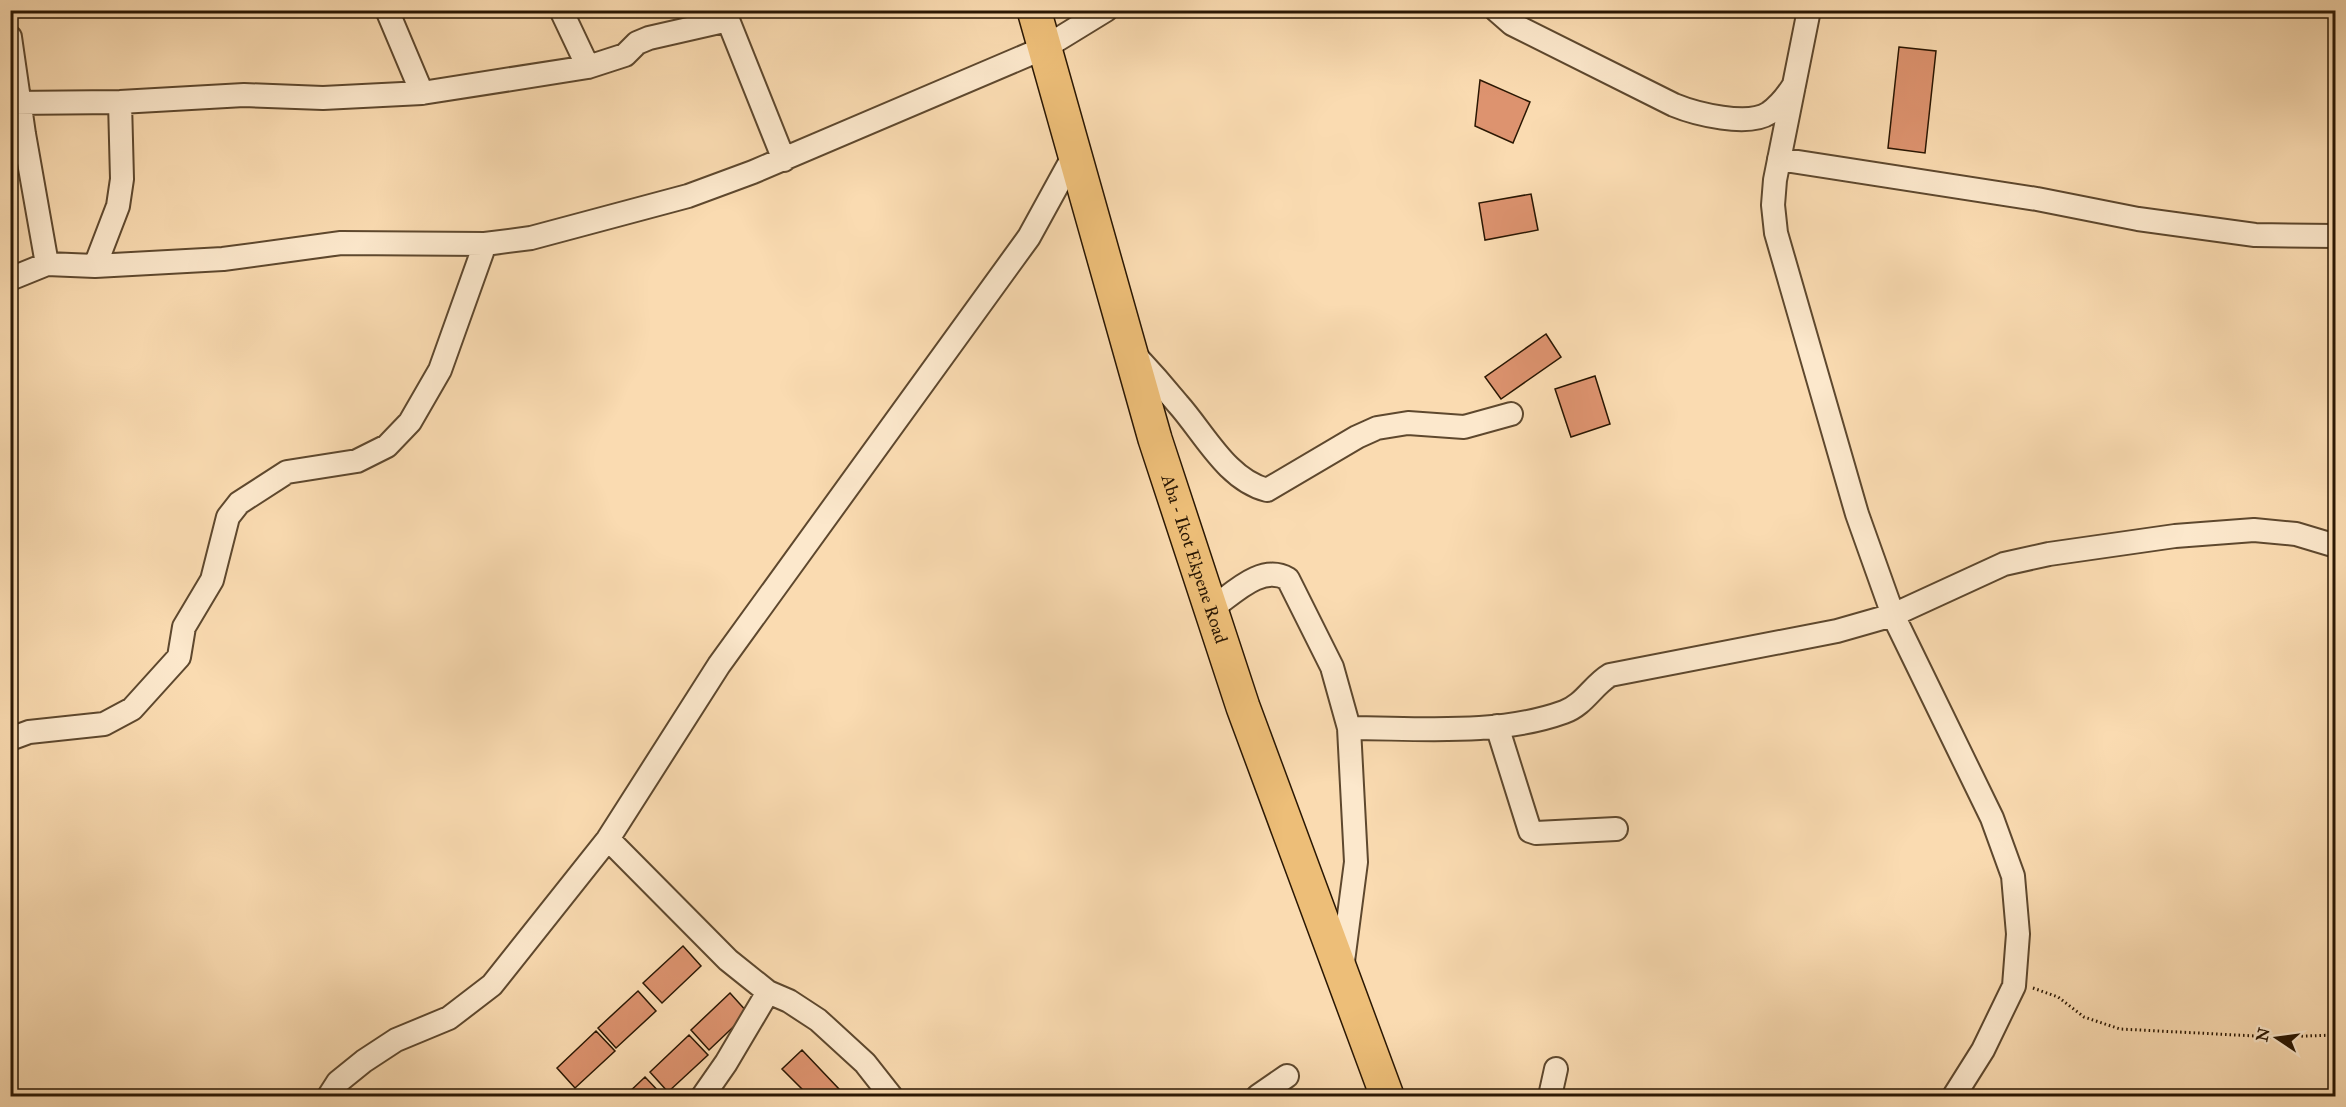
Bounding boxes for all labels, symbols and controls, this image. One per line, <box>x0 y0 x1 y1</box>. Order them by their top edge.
street label: Aba - Ikot Ekpene Road <box>1156 471 1232 646</box>
north arrow <box>2247 1008 2307 1068</box>
text: N <box>2252 1026 2274 1043</box>

